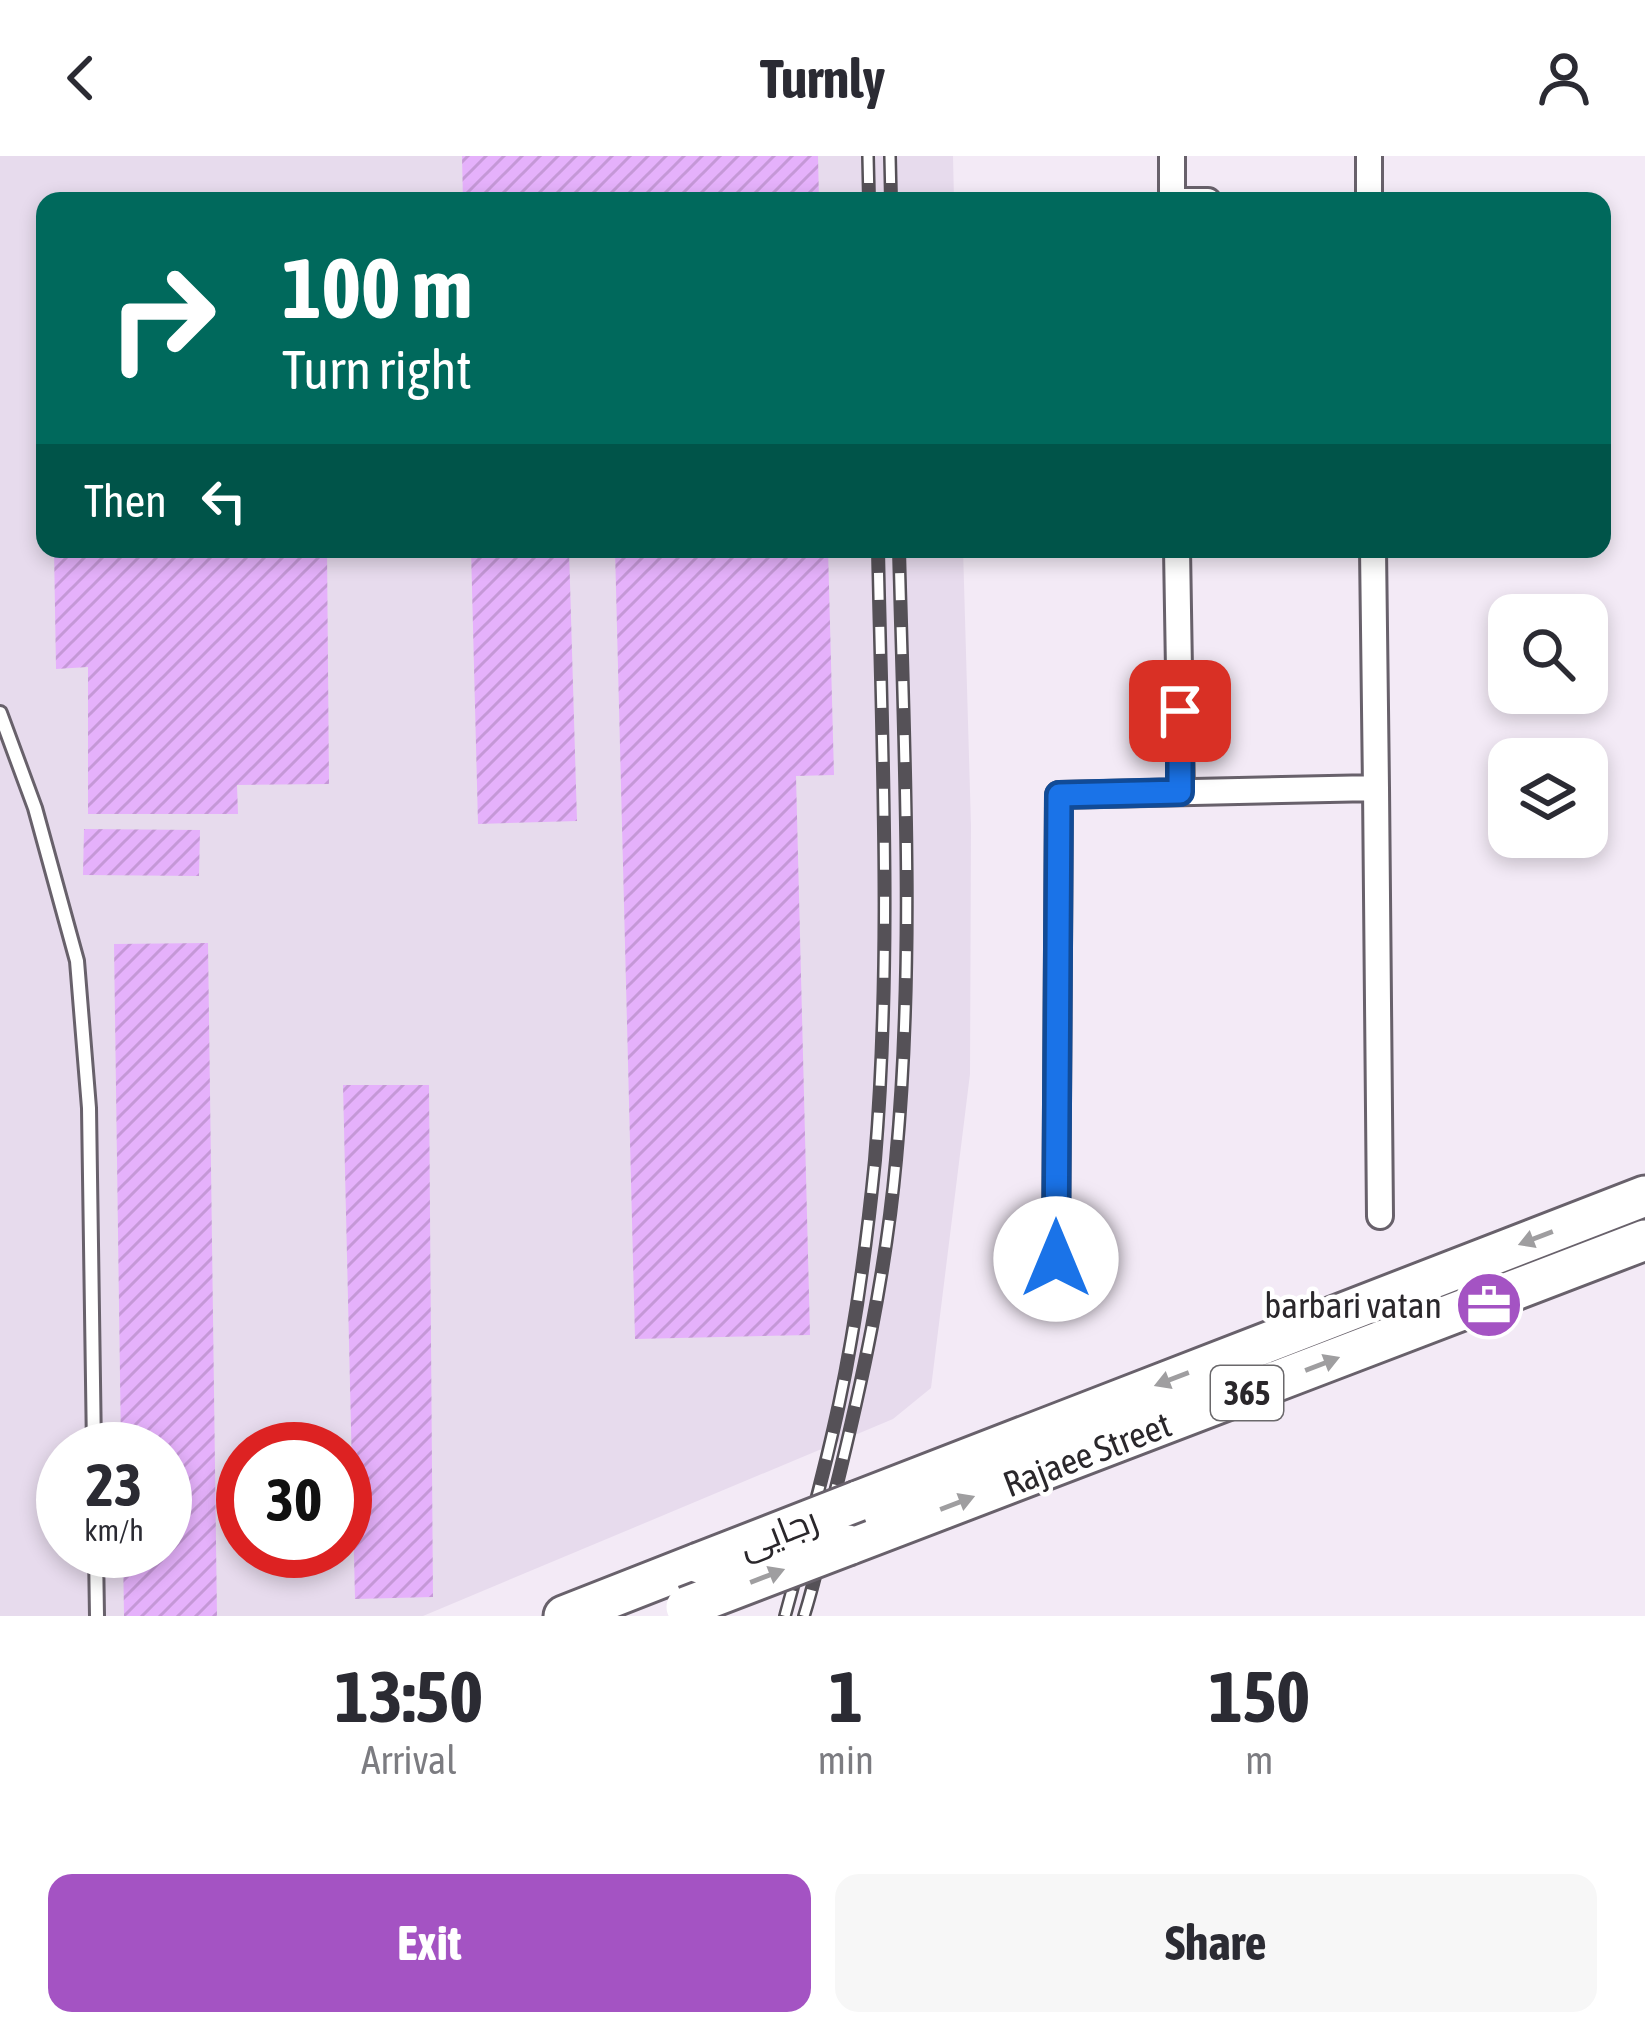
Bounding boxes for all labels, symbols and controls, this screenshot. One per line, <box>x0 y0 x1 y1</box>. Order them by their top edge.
icon: back <box>48 45 114 111</box>
icon: person <box>1531 45 1597 111</box>
text: Turnly <box>760 48 885 109</box>
icon: right <box>84 240 240 396</box>
text: 100 m <box>282 240 472 336</box>
text: Turn right <box>282 339 472 400</box>
icon: left <box>191 468 257 534</box>
text: Then <box>84 475 167 527</box>
map controls <box>1488 594 1608 858</box>
button: search <box>1488 594 1608 714</box>
pin <box>1129 660 1231 762</box>
icon: arrive <box>1147 678 1213 744</box>
button: layers <box>1488 738 1608 858</box>
position arrow <box>993 1196 1119 1322</box>
one-way arrow <box>1517 1230 1553 1249</box>
office icon: barbari vatan <box>1454 1270 1524 1340</box>
place label: barbari vatan <box>1264 1284 1442 1326</box>
one-way arrow <box>1304 1353 1340 1372</box>
road number: 365 <box>1211 1366 1283 1420</box>
one-way arrow <box>1154 1371 1190 1390</box>
street label: Rajaee Street <box>997 1403 1177 1505</box>
speed limit sign: 30 <box>216 1422 372 1578</box>
text: 23 <box>86 1450 142 1519</box>
one-way arrow <box>940 1493 976 1512</box>
street label: رجایی <box>732 1498 824 1567</box>
text: km/h <box>84 1513 144 1547</box>
one-way arrow <box>750 1565 786 1584</box>
text: 13:50 <box>335 1655 483 1737</box>
text: 1 <box>829 1655 863 1737</box>
text: 150 <box>1209 1655 1310 1737</box>
text: Arrival <box>361 1738 457 1782</box>
text: min <box>818 1738 874 1782</box>
text: m <box>1245 1738 1273 1782</box>
button: Exit <box>48 1874 811 2012</box>
button: Share <box>835 1874 1597 2012</box>

